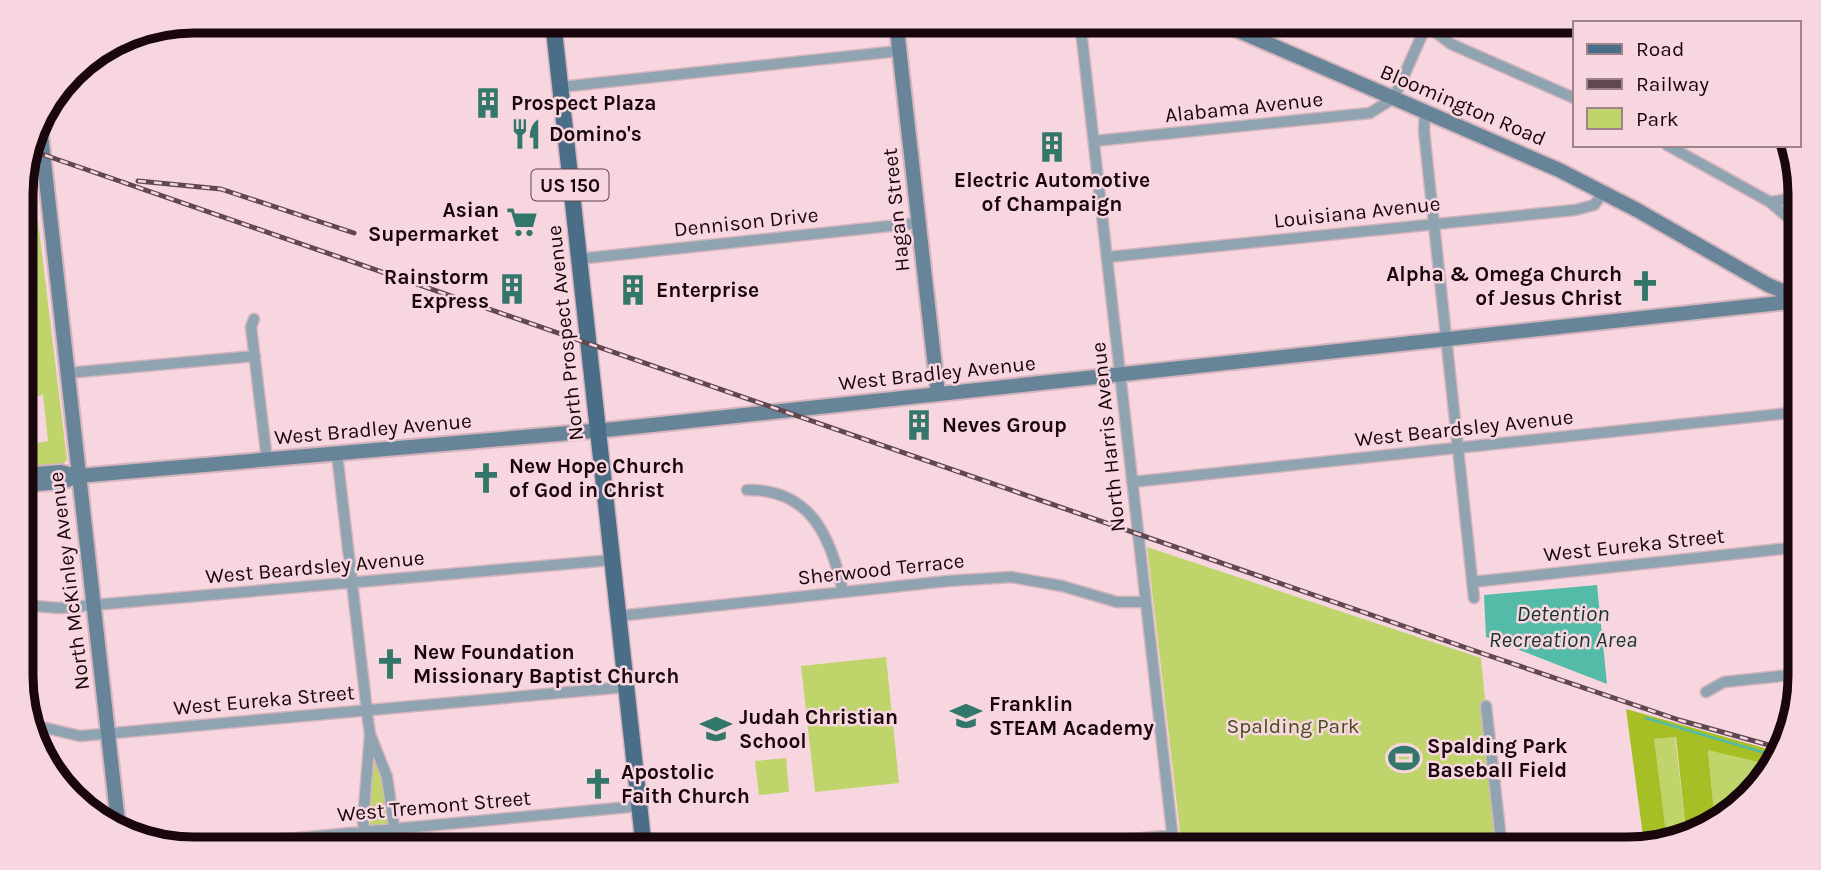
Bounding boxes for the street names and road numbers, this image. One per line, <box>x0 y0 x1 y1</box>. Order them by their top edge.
street label: Bloomington Road <box>1377 59 1549 151</box>
street label: Alabama Avenue <box>1164 87 1324 127</box>
street label: Hagan Street <box>878 147 914 273</box>
road number: US 150 <box>532 169 608 200</box>
street label: Louisiana Avenue <box>1272 191 1442 233</box>
street label: Dennison Drive <box>672 202 820 242</box>
street label: North Prospect Avenue <box>542 224 588 442</box>
street label: North Harris Avenue <box>1086 341 1130 533</box>
street label: West Bradley Avenue <box>837 351 1037 395</box>
street label: West Beardsley Avenue <box>1353 405 1575 451</box>
street label: West Bradley Avenue <box>273 408 473 450</box>
street label: North McKinley Avenue <box>44 470 94 692</box>
street label: West Eureka Street <box>1542 524 1726 566</box>
street label: West Beardsley Avenue <box>204 545 426 589</box>
street label: Sherwood Terrace <box>796 548 966 590</box>
street label: West Eureka Street <box>172 680 356 720</box>
street label: West Tremont Street <box>336 786 532 826</box>

